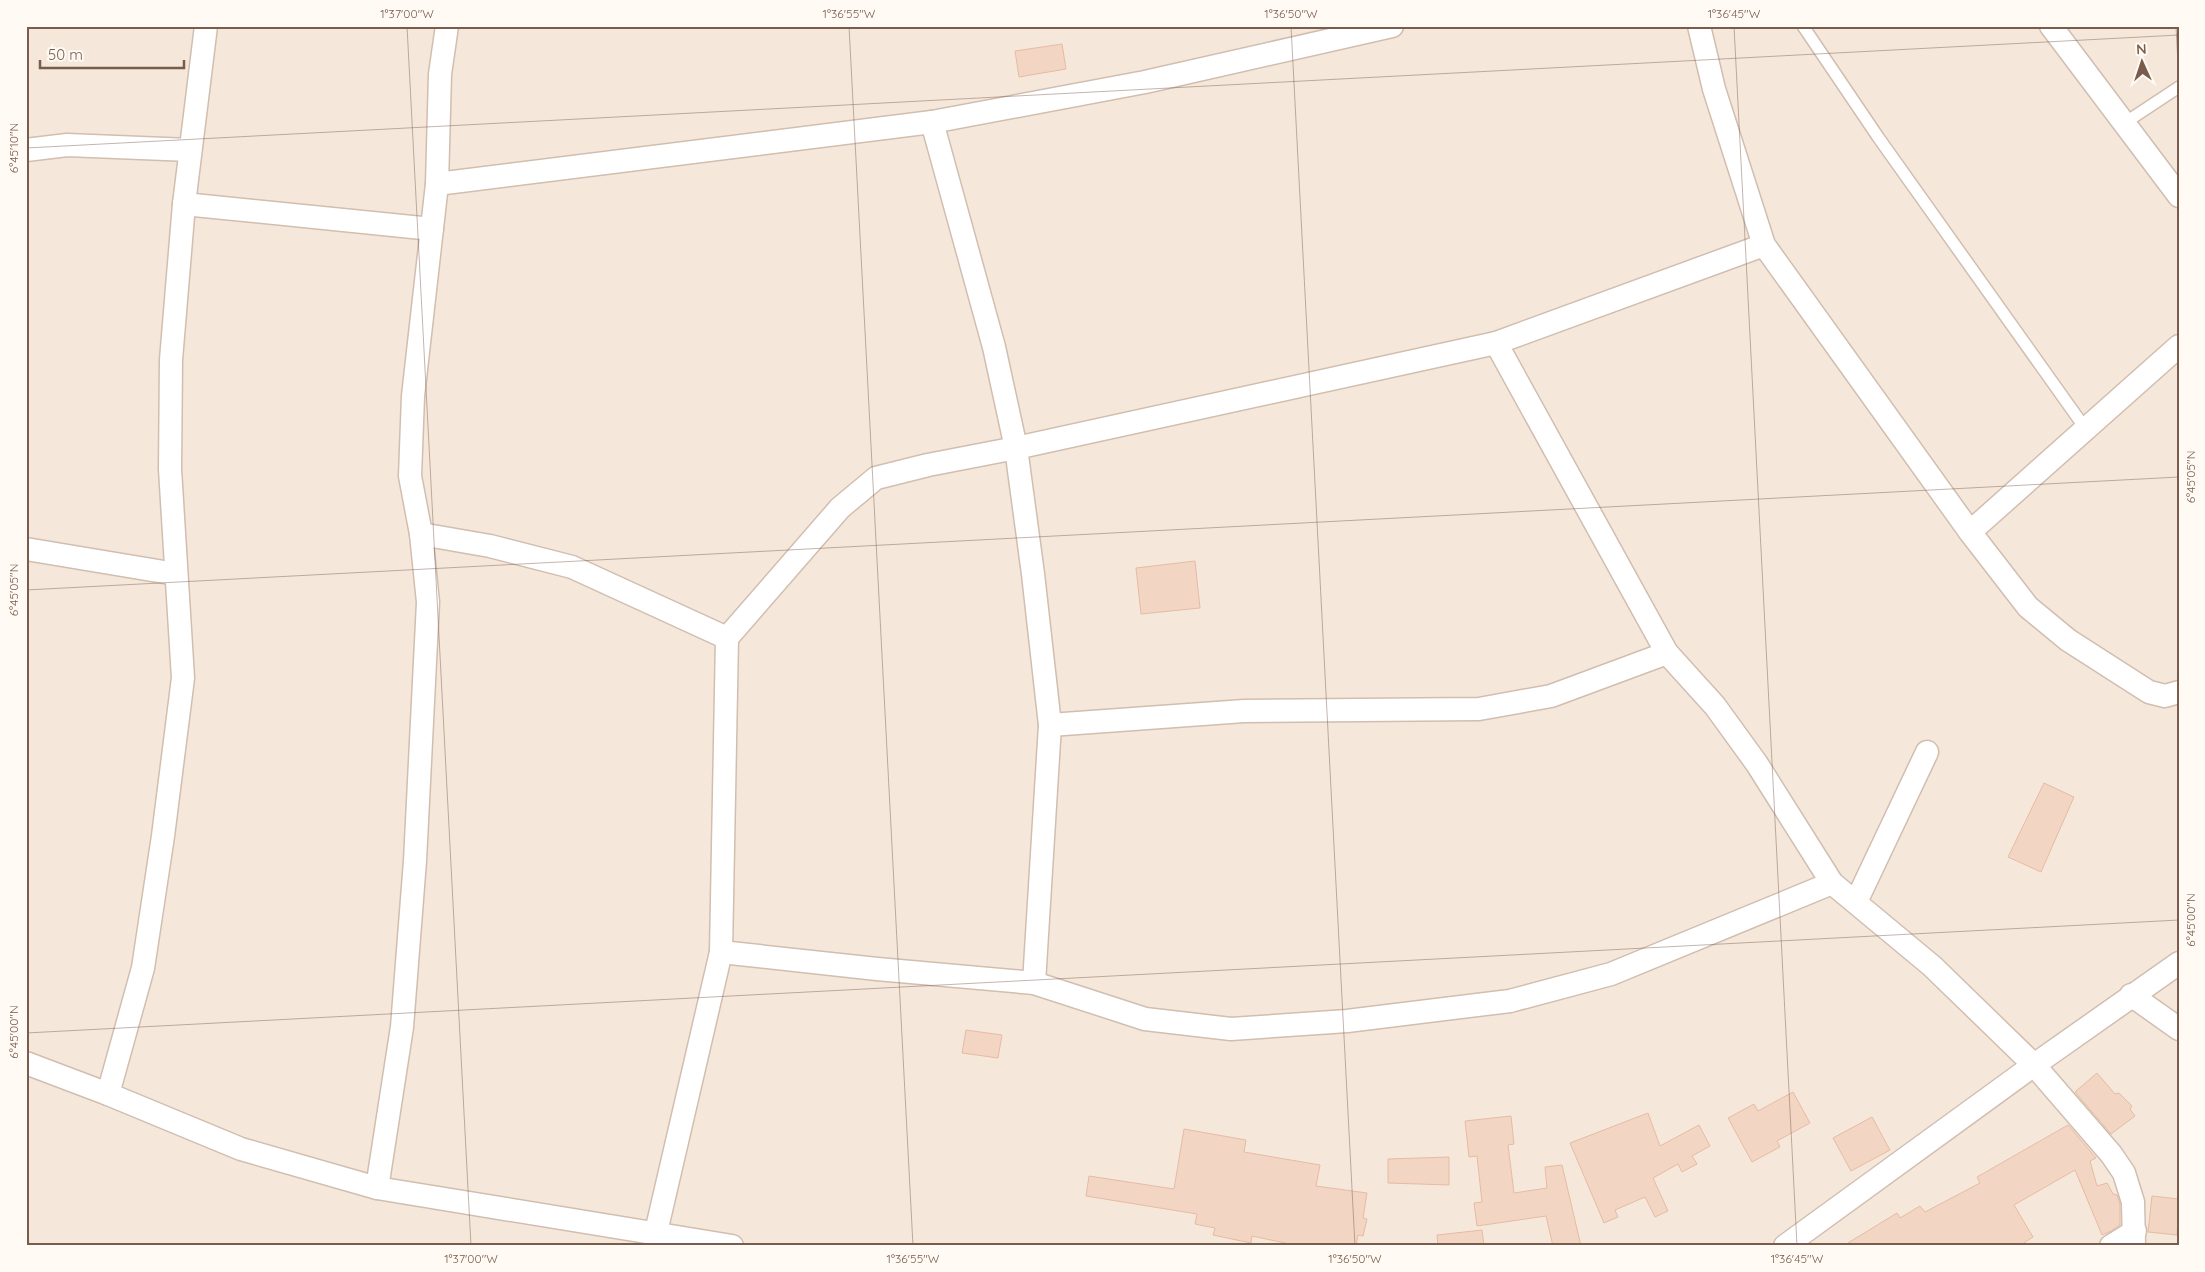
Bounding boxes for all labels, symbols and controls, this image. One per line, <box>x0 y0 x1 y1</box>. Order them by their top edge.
text: 1°37'00"W <box>380 6 434 21</box>
text: 1°36'55"W <box>823 6 876 21</box>
text: 1°36'50"W <box>1264 6 1318 21</box>
text: 1°36'45"W <box>1708 6 1761 21</box>
scale bar <box>40 38 184 70</box>
north arrow <box>2118 38 2168 88</box>
text: N <box>2136 40 2147 58</box>
text: 50 m <box>48 45 83 64</box>
text: 6°45'10"N <box>6 123 21 173</box>
text: 6°45'05"N <box>2183 451 2198 503</box>
text: 6°45'05"N <box>6 564 21 616</box>
text: 6°45'00"N <box>2183 893 2198 947</box>
text: 6°45'00"N <box>6 1005 21 1059</box>
text: 1°37'00"W <box>444 1251 498 1266</box>
text: 1°36'55"W <box>887 1251 940 1266</box>
text: 1°36'50"W <box>1328 1251 1382 1266</box>
text: 1°36'45"W <box>1771 1251 1824 1266</box>

